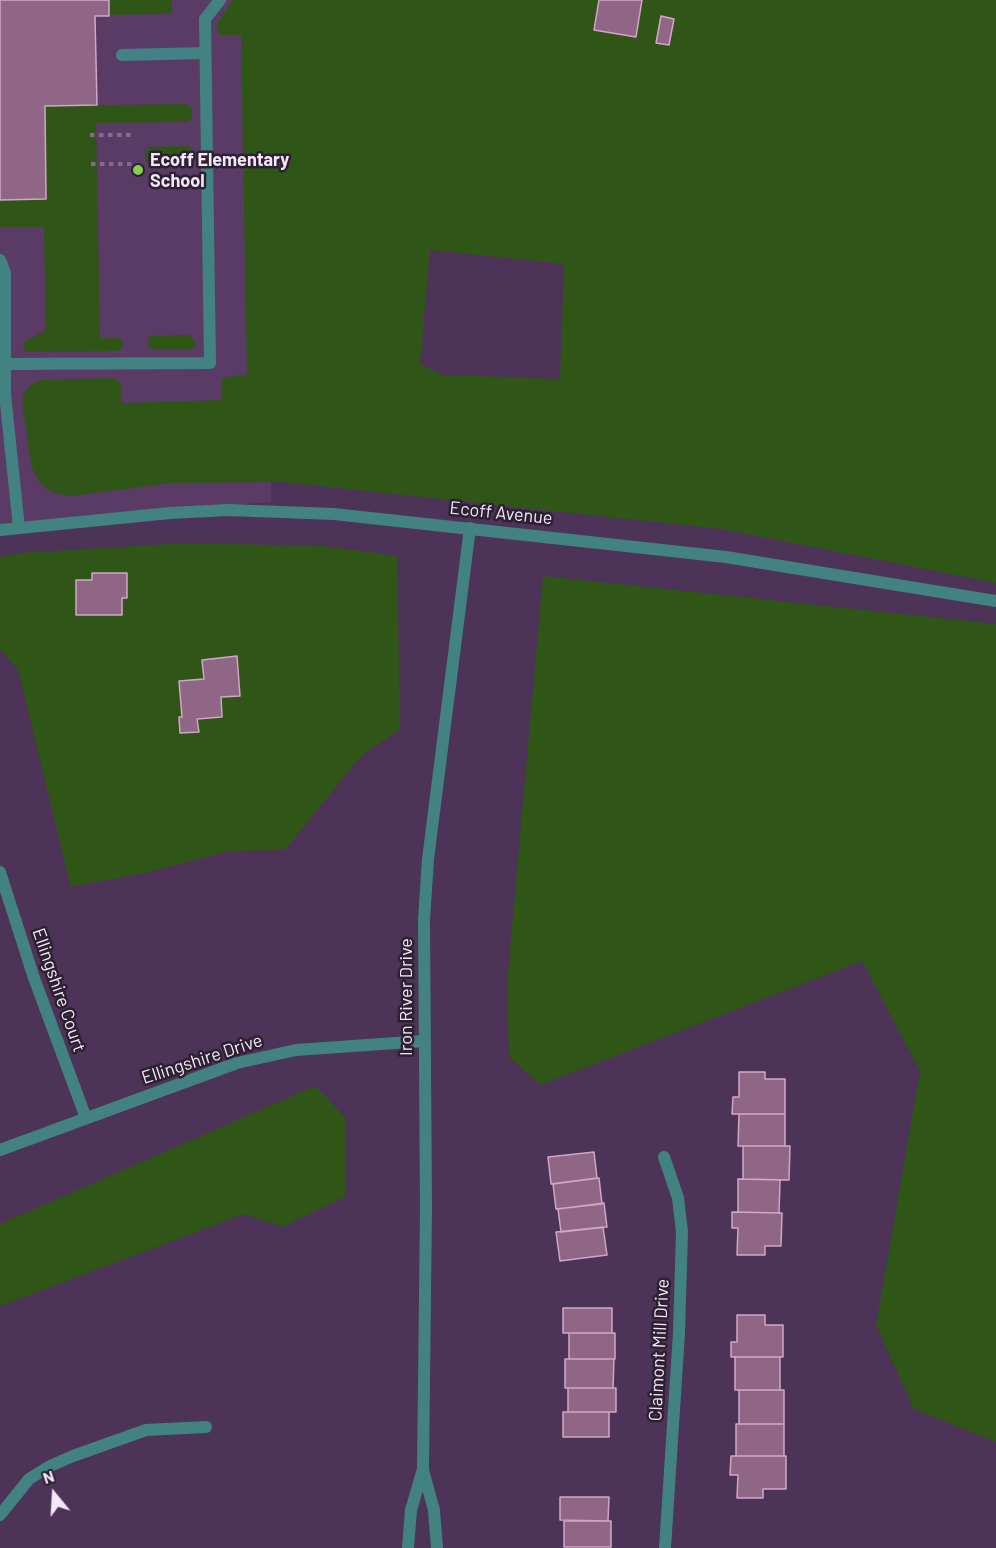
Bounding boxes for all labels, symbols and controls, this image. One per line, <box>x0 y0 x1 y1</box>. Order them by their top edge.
place label: Ecoff Elementary School <box>150 149 289 192</box>
marker: Ecoff Elementary School <box>131 163 145 177</box>
street label: Ecoff Avenue <box>448 497 554 529</box>
street label: Ellingshire Court <box>28 925 90 1055</box>
street label: Iron River Drive <box>395 938 417 1056</box>
street label: Ellingshire Drive <box>139 1029 265 1089</box>
street label: Claimont Mill Drive <box>644 1278 674 1422</box>
north arrow <box>24 1464 84 1524</box>
text: N <box>40 1466 56 1487</box>

